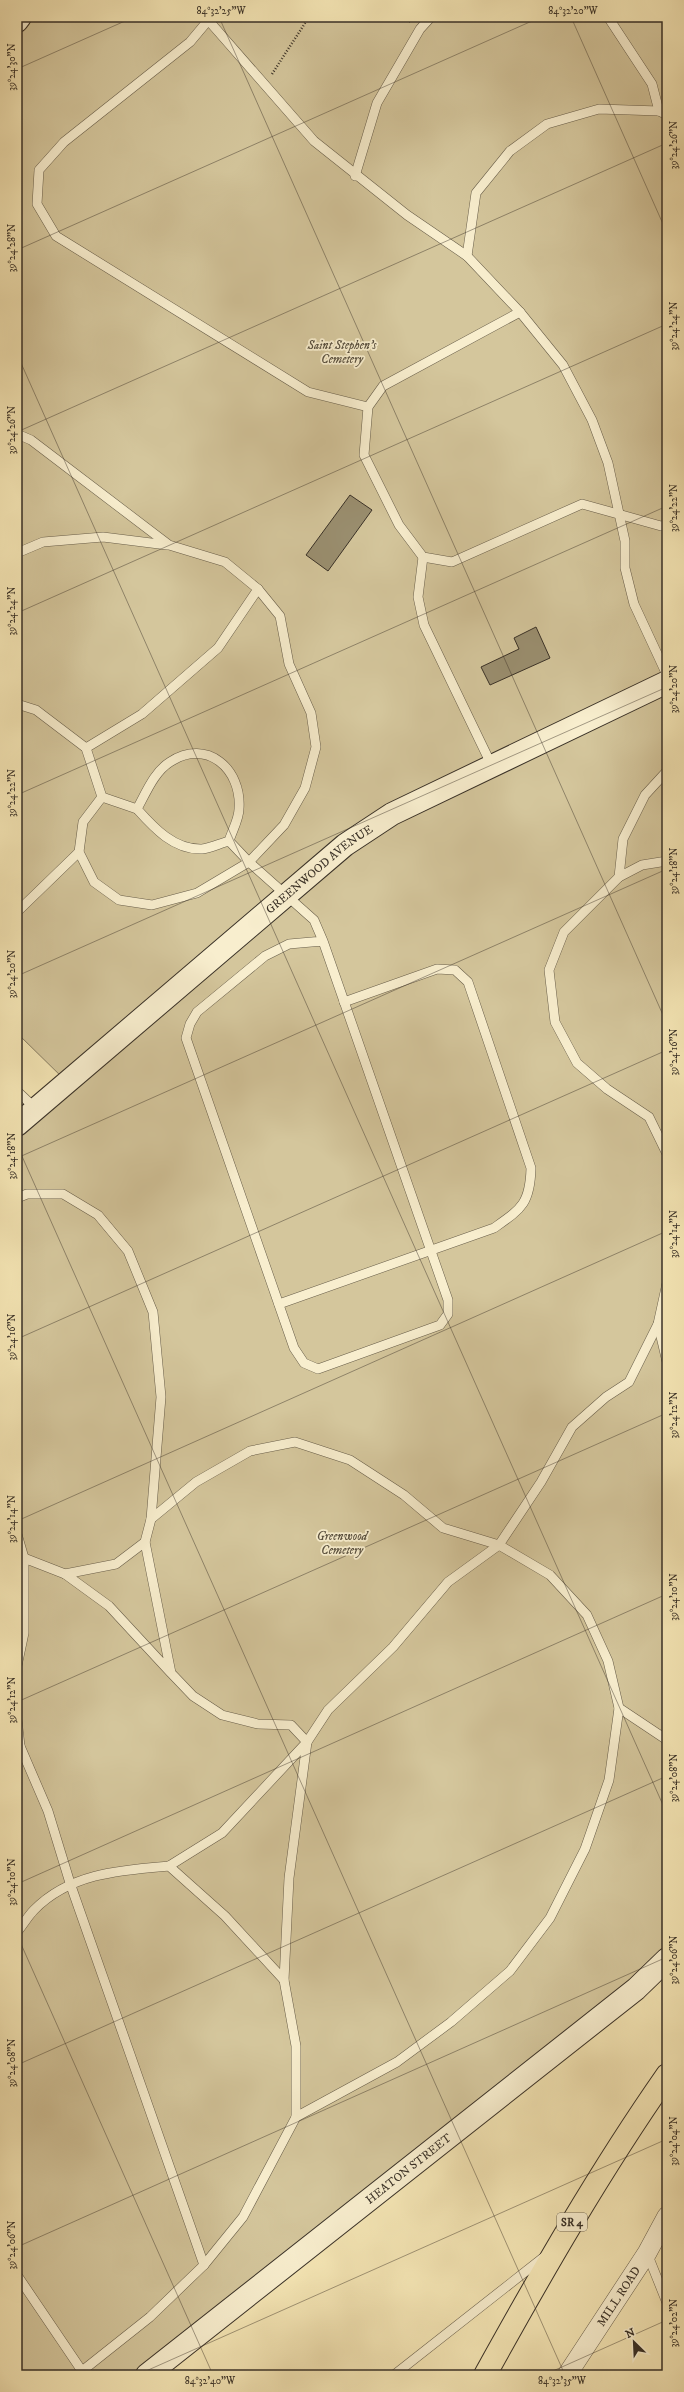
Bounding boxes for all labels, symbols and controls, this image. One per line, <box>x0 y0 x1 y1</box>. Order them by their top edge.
text: 84°32'25"W <box>196 5 246 17</box>
text: 84°32'20"W <box>548 5 599 17</box>
text: 39°24'30"N <box>6 43 18 91</box>
text: 39°24'26"N <box>668 121 680 169</box>
text: 39°24'28"N <box>6 224 18 272</box>
text: 39°24'24"N <box>668 302 680 351</box>
park label: Saint Stephen’s Cemetery <box>306 338 377 367</box>
text: 39°24'26"N <box>6 406 18 454</box>
text: 39°24'22"N <box>668 484 680 532</box>
text: 39°24'24"N <box>6 587 18 636</box>
text: 39°24'20"N <box>668 665 680 713</box>
text: 39°24'22"N <box>6 769 18 817</box>
street label: GREENWOOD AVENUE <box>263 822 376 917</box>
text: 39°24'18"N <box>668 848 680 895</box>
text: 39°24'20"N <box>6 950 18 998</box>
text: 39°24'16"N <box>668 1028 680 1076</box>
text: 39°24'18"N <box>6 1133 18 1180</box>
text: 39°24'14"N <box>668 1210 680 1258</box>
text: 39°24'16"N <box>6 1313 18 1361</box>
text: 39°24'12"N <box>668 1392 680 1438</box>
text: 39°24'14"N <box>6 1495 18 1543</box>
park label: Greenwood Cemetery <box>317 1529 370 1558</box>
text: 39°24'10"N <box>668 1573 680 1621</box>
text: 39°24'12"N <box>6 1677 18 1723</box>
text: 39°24'08"N <box>668 1754 680 1802</box>
text: 39°24'10"N <box>6 1858 18 1906</box>
text: 39°24'06"N <box>668 1936 680 1984</box>
text: 39°24'08"N <box>6 2039 18 2087</box>
text: 39°24'04"N <box>668 2116 680 2166</box>
street label: HEATON STREET <box>363 2131 455 2208</box>
road number: SR 4 <box>557 2213 587 2231</box>
text: 39°24'06"N <box>6 2221 18 2269</box>
street label: MILL ROAD <box>594 2264 644 2330</box>
text: 39°24'02"N <box>668 2299 680 2347</box>
north arrow <box>614 2322 654 2362</box>
text: N <box>623 2326 637 2342</box>
text: 84°32'40"W <box>185 2375 236 2387</box>
text: 84°32'35"W <box>538 2375 587 2387</box>

